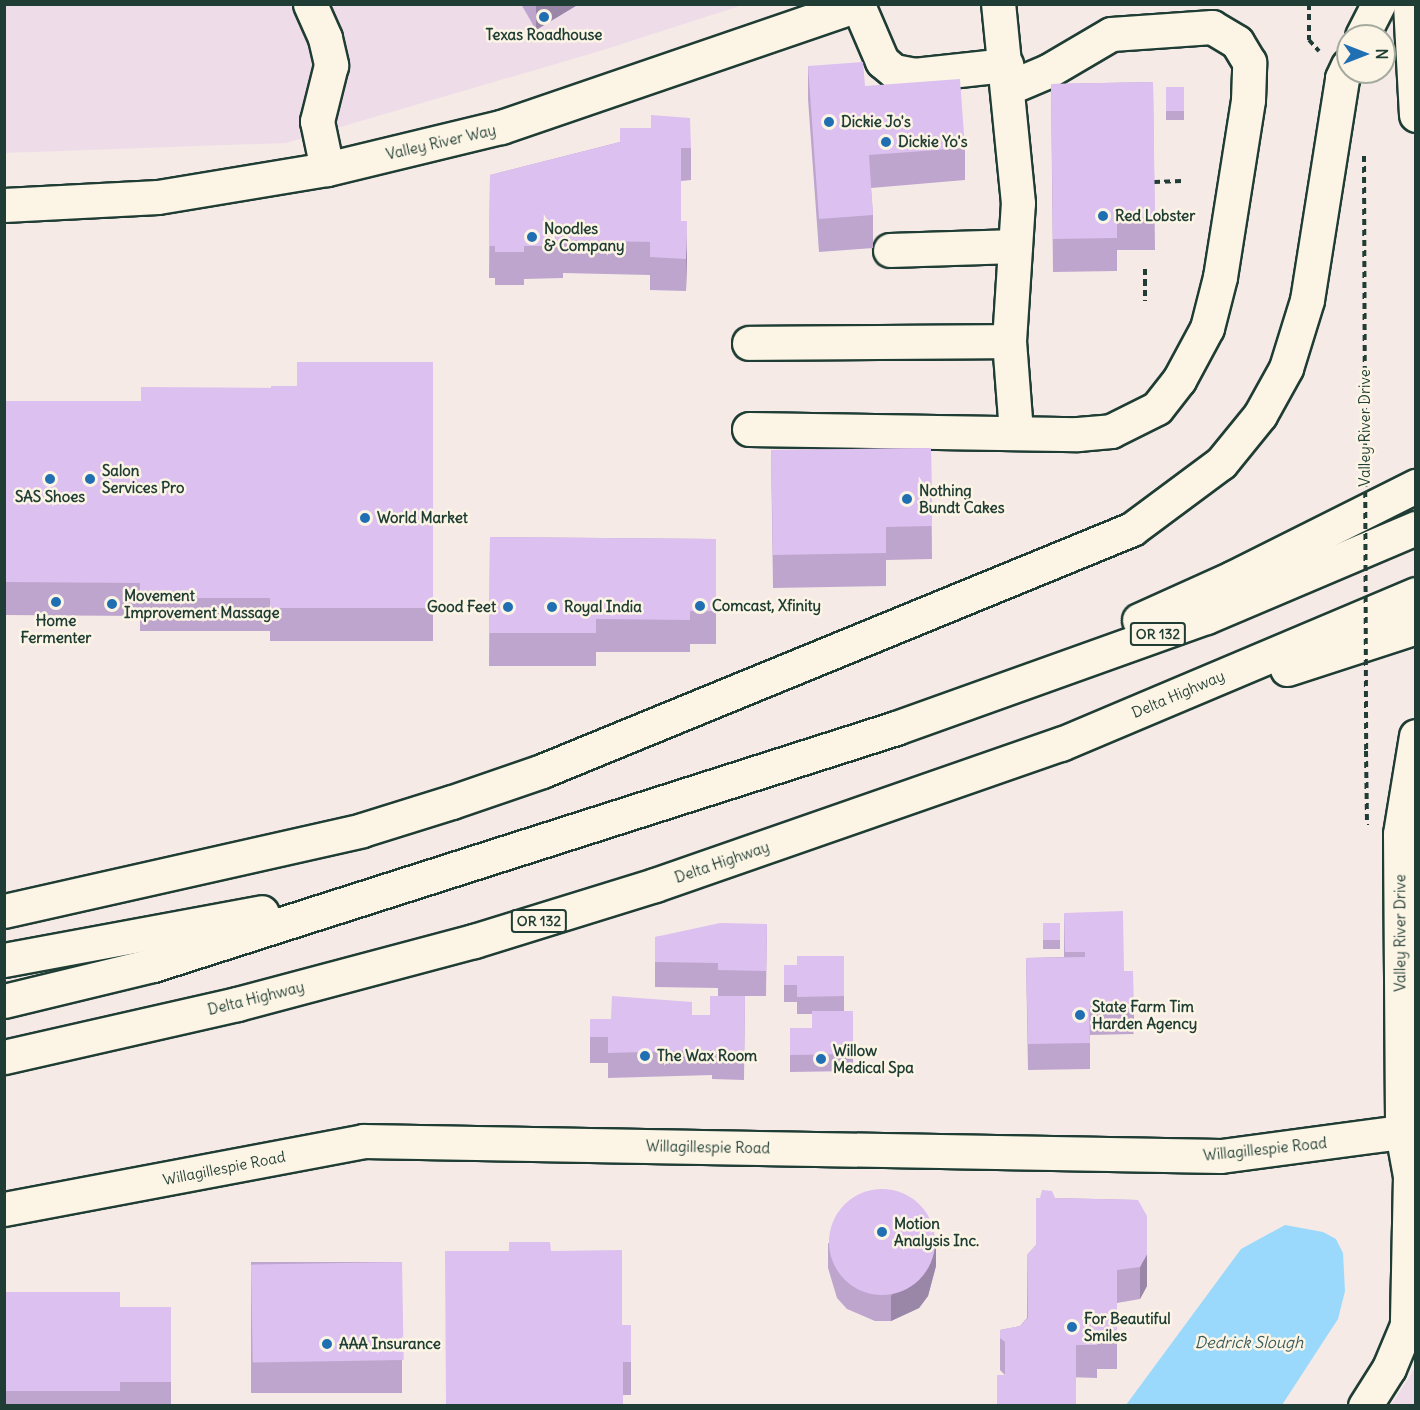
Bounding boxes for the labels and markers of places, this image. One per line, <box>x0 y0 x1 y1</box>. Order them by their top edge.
marker: Texas Roadhouse <box>537 10 551 24</box>
place label: Texas Roadhouse <box>486 26 602 44</box>
place label: Dickie Jo's <box>841 113 911 131</box>
marker: Dickie Jo's <box>822 115 836 129</box>
place label: Dickie Yo's <box>898 133 967 151</box>
marker: Dickie Yo's <box>879 135 893 149</box>
place label: Red Lobster <box>1115 207 1195 225</box>
marker: Red Lobster <box>1096 209 1110 223</box>
place label: Noodles & Company <box>544 219 625 254</box>
marker: Noodles & Company <box>525 230 539 244</box>
place label: Salon Services Pro <box>102 461 184 496</box>
marker: SAS Shoes <box>43 472 57 486</box>
marker: Salon Services Pro <box>83 472 97 486</box>
place label: Nothing Bundt Cakes <box>919 481 1004 516</box>
place label: SAS Shoes <box>15 488 85 506</box>
marker: Nothing Bundt Cakes <box>900 492 914 506</box>
place label: World Market <box>377 509 468 527</box>
marker: World Market <box>358 511 372 525</box>
place label: Movement Improvement Massage <box>124 586 280 621</box>
marker: Home Fermenter <box>49 595 63 609</box>
marker: Movement Improvement Massage <box>105 597 119 611</box>
place label: Comcast, Xfinity <box>712 597 821 615</box>
place label: Good Feet <box>427 598 496 616</box>
place label: Royal India <box>564 598 642 616</box>
marker: Comcast, Xfinity <box>693 599 707 613</box>
marker: Good Feet <box>501 600 515 614</box>
marker: Royal India <box>545 600 559 614</box>
place label: Home Fermenter <box>21 611 91 646</box>
place label: State Farm Tim Harden Agency <box>1092 997 1197 1032</box>
marker: State Farm Tim Harden Agency <box>1073 1008 1087 1022</box>
place label: Willow Medical Spa <box>833 1041 914 1076</box>
place label: The Wax Room <box>657 1047 757 1065</box>
marker: The Wax Room <box>638 1049 652 1063</box>
marker: Willow Medical Spa <box>814 1052 828 1066</box>
place label: Motion Analysis Inc. <box>894 1214 979 1249</box>
marker: Motion Analysis Inc. <box>875 1225 889 1239</box>
place label: For Beautiful Smiles <box>1084 1309 1171 1344</box>
marker: For Beautiful Smiles <box>1065 1320 1079 1334</box>
place label: AAA Insurance <box>339 1335 441 1353</box>
marker: AAA Insurance <box>320 1337 334 1351</box>

